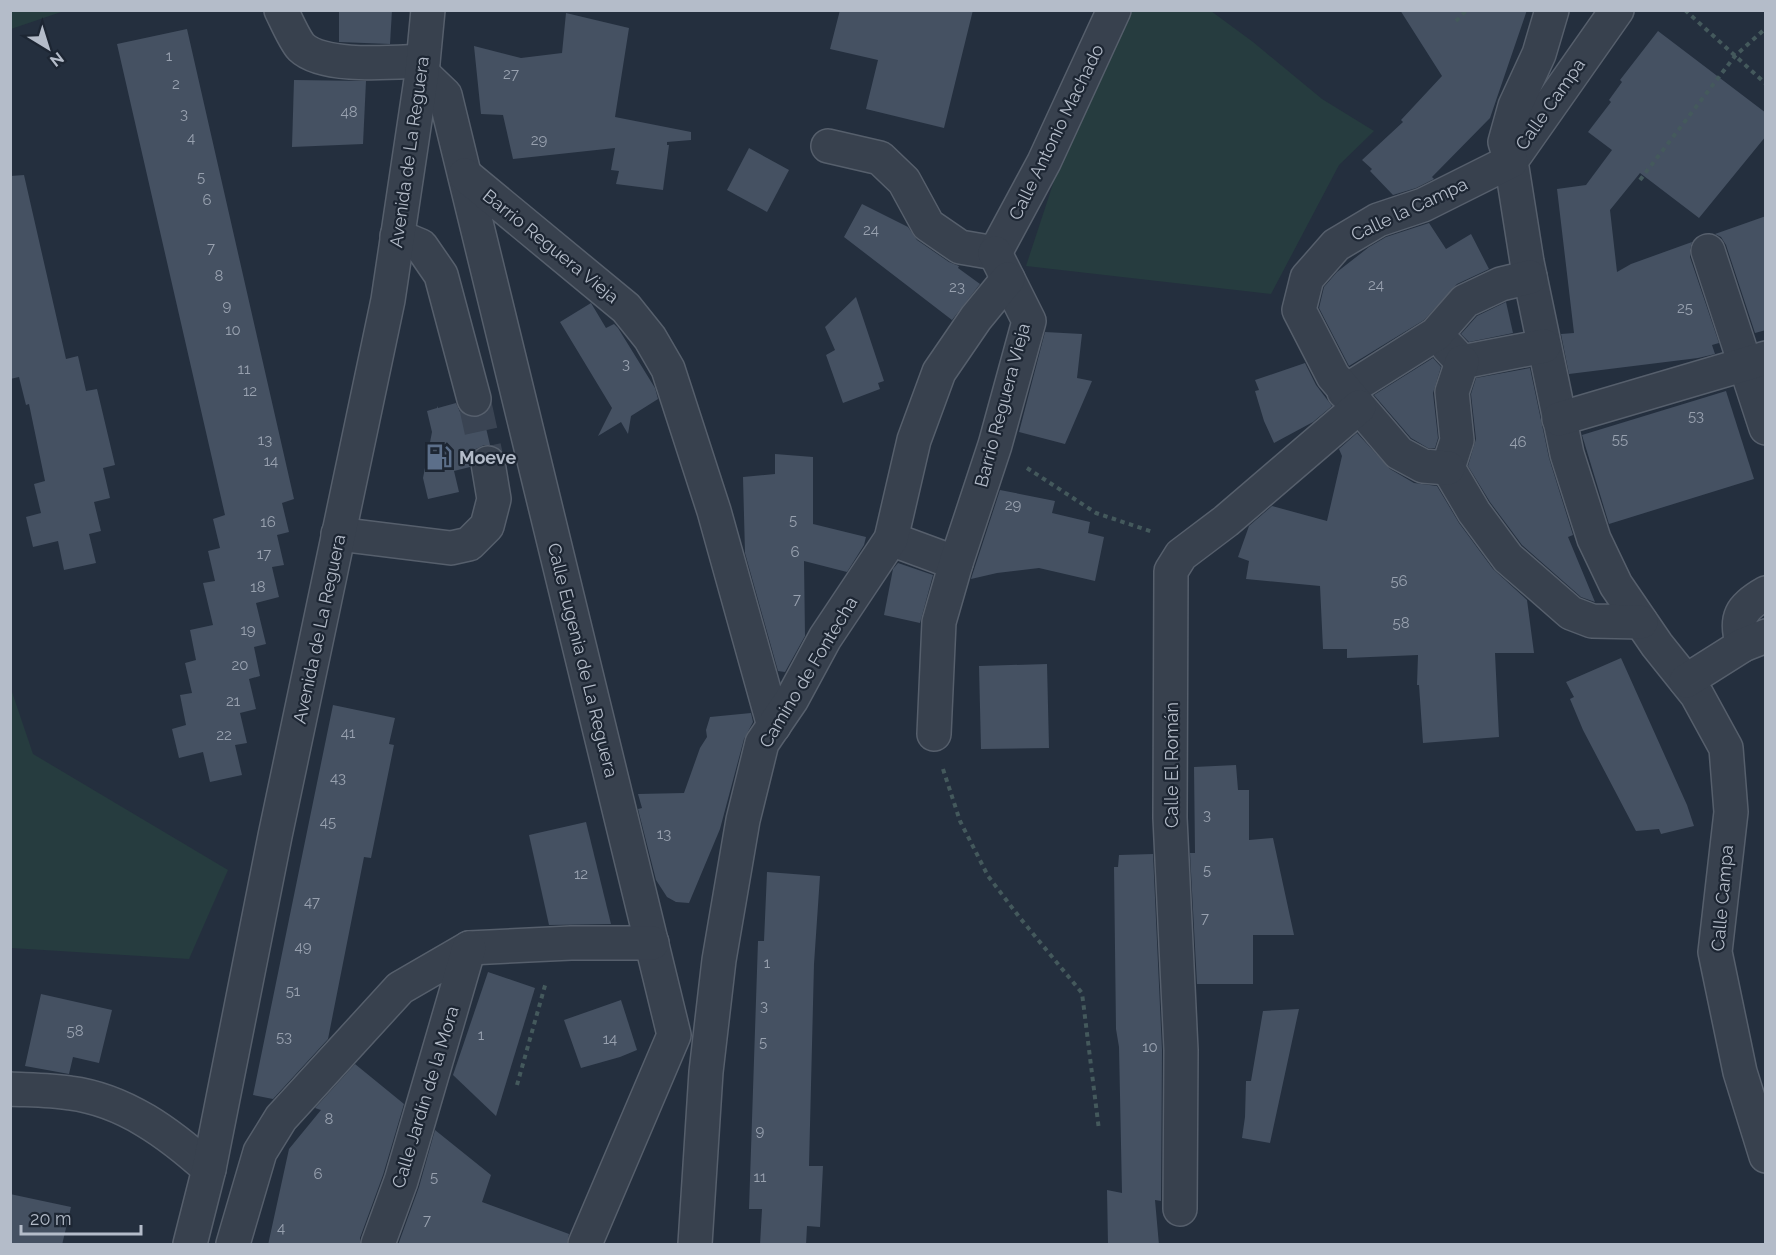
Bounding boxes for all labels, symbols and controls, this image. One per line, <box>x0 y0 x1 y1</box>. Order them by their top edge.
north arrow <box>18 18 78 78</box>
street label: Calle Antonio Machado <box>1004 40 1108 223</box>
house number: 1 <box>166 47 173 65</box>
text: N <box>46 48 68 71</box>
street label: Calle Campa <box>1511 54 1589 154</box>
street label: Avenida de La Reguera <box>385 55 433 249</box>
house number: 27 <box>503 65 519 83</box>
house number: 2 <box>172 75 180 93</box>
house number: 48 <box>340 103 358 121</box>
house number: 3 <box>180 105 188 123</box>
house number: 4 <box>187 129 195 147</box>
house number: 29 <box>531 131 548 149</box>
house number: 5 <box>197 168 205 186</box>
street label: Calle la Campa <box>1347 173 1471 245</box>
street label: Barrio Reguera Vieja <box>479 185 623 307</box>
house number: 6 <box>202 191 212 209</box>
house number: 24 <box>863 221 879 239</box>
house number: 7 <box>207 239 215 257</box>
house number: 8 <box>215 267 224 285</box>
house number: 24 <box>1368 276 1384 294</box>
house number: 23 <box>949 278 965 296</box>
house number: 9 <box>223 297 232 315</box>
house number: 25 <box>1677 299 1693 317</box>
house number: 10 <box>225 321 241 339</box>
street label: Barrio Reguera Vieja <box>970 321 1034 489</box>
house number: 3 <box>622 355 630 373</box>
house number: 11 <box>238 360 251 378</box>
house number: 12 <box>243 382 257 400</box>
house number: 53 <box>1688 407 1704 425</box>
house number: 55 <box>1612 430 1628 448</box>
house number: 13 <box>258 431 272 449</box>
house number: 46 <box>1509 433 1527 451</box>
fuel station icon: Moeve <box>424 442 454 472</box>
place label: Moeve <box>459 447 516 468</box>
house number: 14 <box>264 452 278 470</box>
house number: 29 <box>1005 496 1022 514</box>
house number: 5 <box>789 511 797 529</box>
house number: 16 <box>260 513 276 531</box>
street label: Avenida de La Reguera <box>289 532 349 726</box>
street label: Calle Eugenia de La Reguera <box>544 541 622 779</box>
house number: 6 <box>790 543 800 561</box>
house number: 17 <box>257 545 271 563</box>
house number: 56 <box>1390 572 1408 590</box>
house number: 18 <box>250 578 266 596</box>
house number: 7 <box>793 590 801 608</box>
street label: Camino de Fontecha <box>755 593 861 751</box>
house number: 58 <box>1392 614 1410 632</box>
house number: 19 <box>240 621 256 639</box>
house number: 20 <box>232 656 249 674</box>
house number: 21 <box>226 692 241 710</box>
street label: Calle El Román <box>1161 702 1182 828</box>
house number: 41 <box>341 724 356 742</box>
house number: 22 <box>216 726 232 744</box>
house number: 43 <box>330 769 346 787</box>
house number: 3 <box>1203 806 1211 824</box>
house number: 45 <box>320 813 336 831</box>
house number: 13 <box>657 825 671 843</box>
street label: Calle Campa <box>1707 844 1737 952</box>
house number: 5 <box>1203 861 1211 879</box>
house number: 12 <box>574 865 588 883</box>
house number: 47 <box>304 893 320 911</box>
house number: 7 <box>1201 909 1209 927</box>
house number: 49 <box>295 938 312 956</box>
house number: 1 <box>764 954 771 972</box>
house number: 51 <box>286 982 301 1000</box>
house number: 3 <box>760 997 768 1015</box>
street label: Calle Jardín de la Mora <box>387 1003 463 1191</box>
house number: 58 <box>66 1022 84 1040</box>
house number: 1 <box>478 1026 485 1044</box>
house number: 53 <box>276 1028 292 1046</box>
house number: 14 <box>603 1030 617 1048</box>
house number: 5 <box>759 1033 767 1051</box>
house number: 10 <box>1142 1038 1158 1056</box>
house number: 8 <box>325 1110 334 1128</box>
house number: 9 <box>756 1122 765 1140</box>
house number: 6 <box>313 1165 323 1183</box>
house number: 5 <box>430 1168 438 1186</box>
house number: 11 <box>754 1168 767 1186</box>
scale bar <box>21 1198 141 1236</box>
text: 20 m <box>30 1208 72 1229</box>
house number: 7 <box>423 1211 431 1229</box>
house number: 4 <box>277 1219 285 1237</box>

